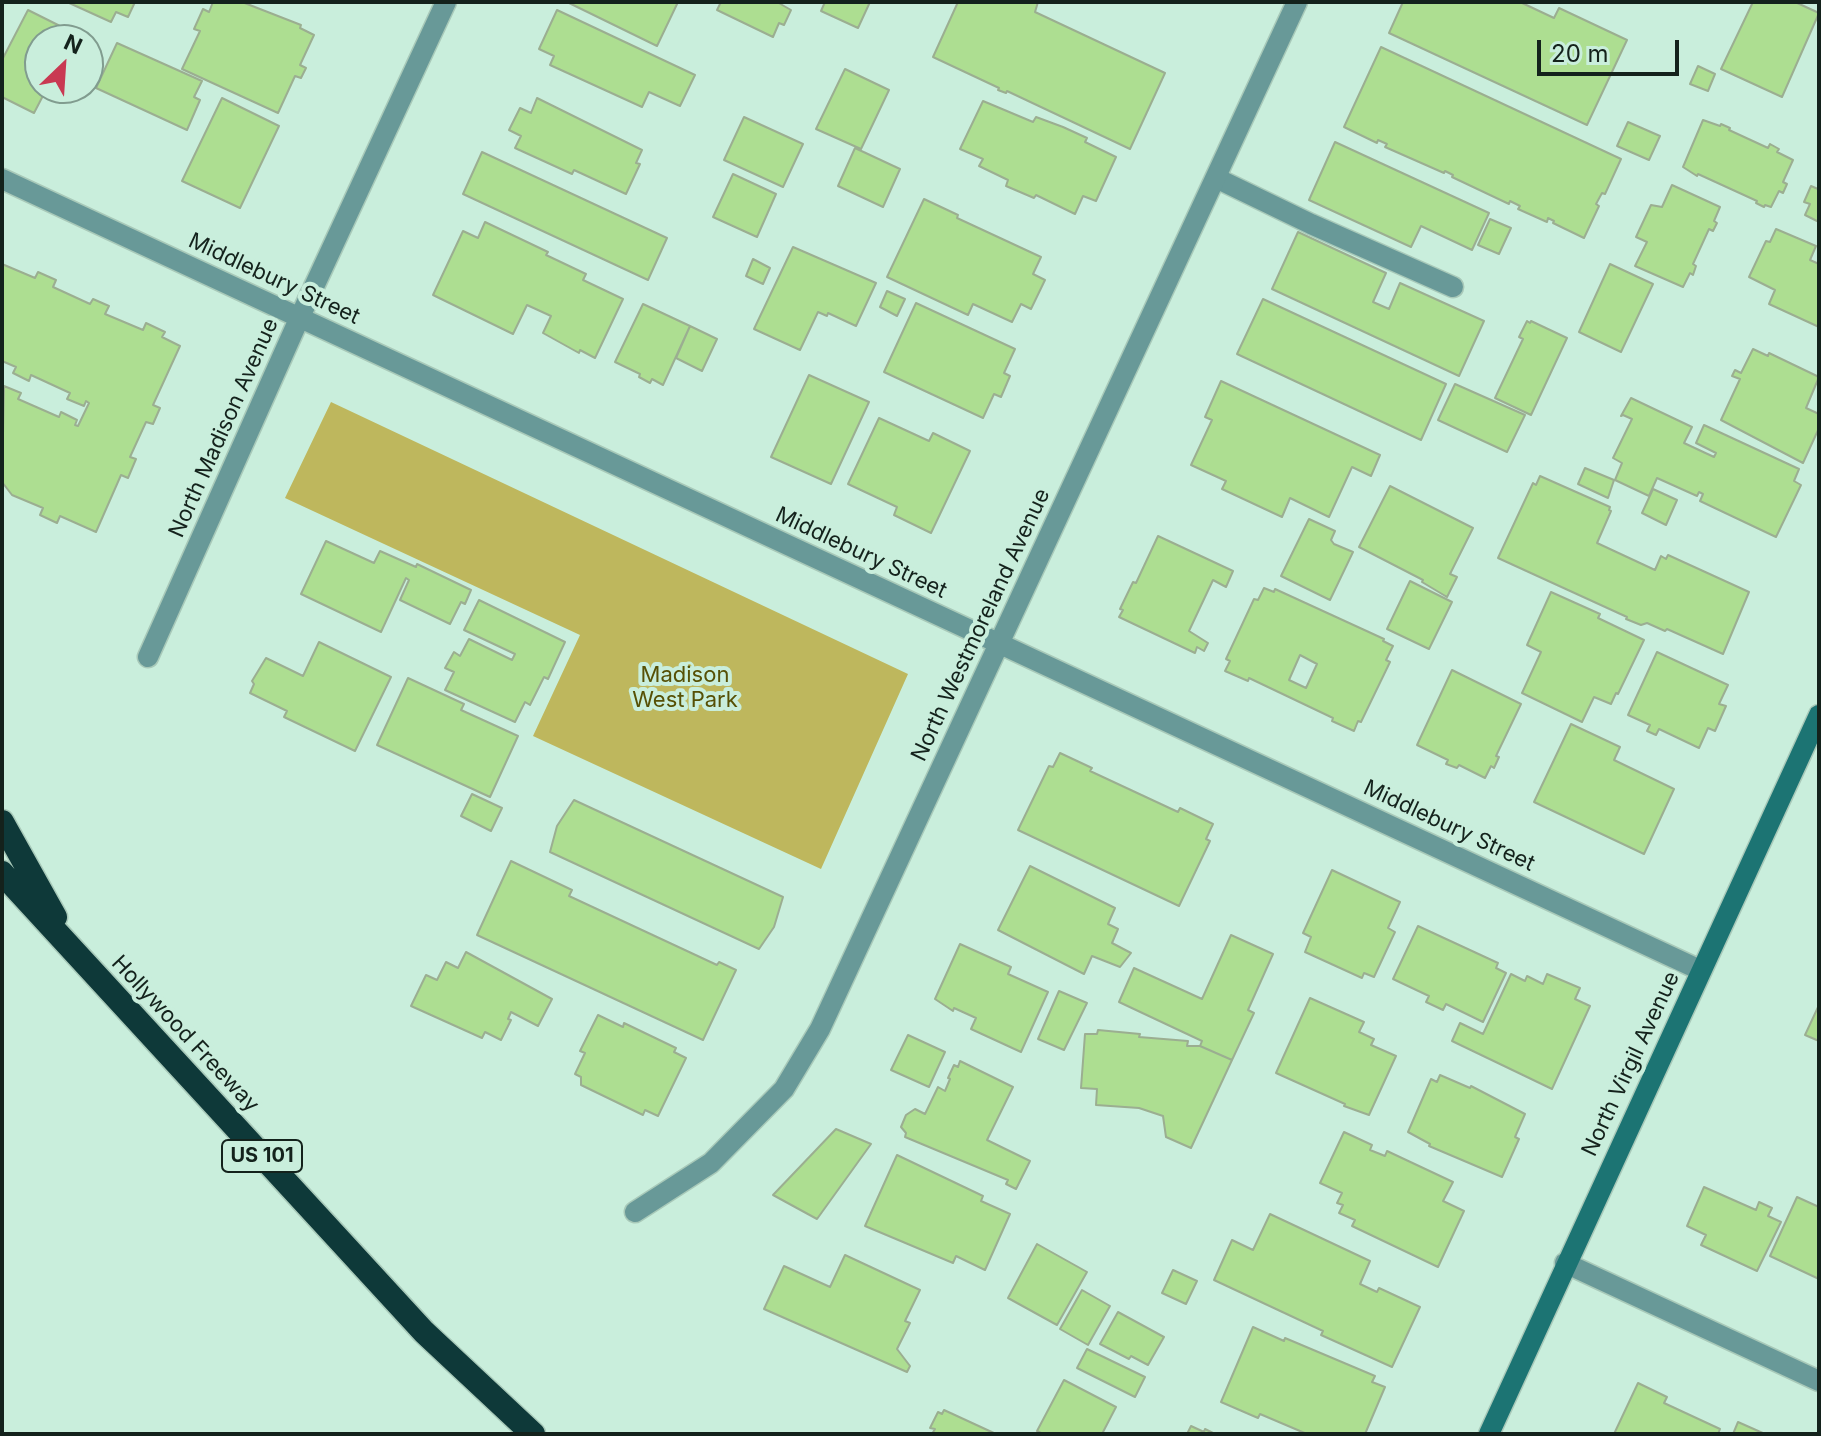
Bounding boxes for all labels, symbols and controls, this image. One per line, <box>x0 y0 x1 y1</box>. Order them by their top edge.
north arrow <box>24 24 104 104</box>
scale bar <box>1541 24 1683 74</box>
text: N <box>60 29 86 59</box>
text: 20 m <box>1551 39 1609 68</box>
street label: Middlebury Street <box>184 228 364 330</box>
street label: North Madison Avenue <box>164 314 284 542</box>
street label: North Westmoreland Avenue <box>906 484 1056 766</box>
street label: Middlebury Street <box>771 502 951 604</box>
park label: Madison West Park <box>632 662 738 714</box>
street label: Middlebury Street <box>1359 775 1539 877</box>
street label: Hollywood Freeway <box>106 950 264 1118</box>
street label: North Virgil Avenue <box>1577 967 1685 1161</box>
road number: US 101 <box>222 1140 302 1172</box>

